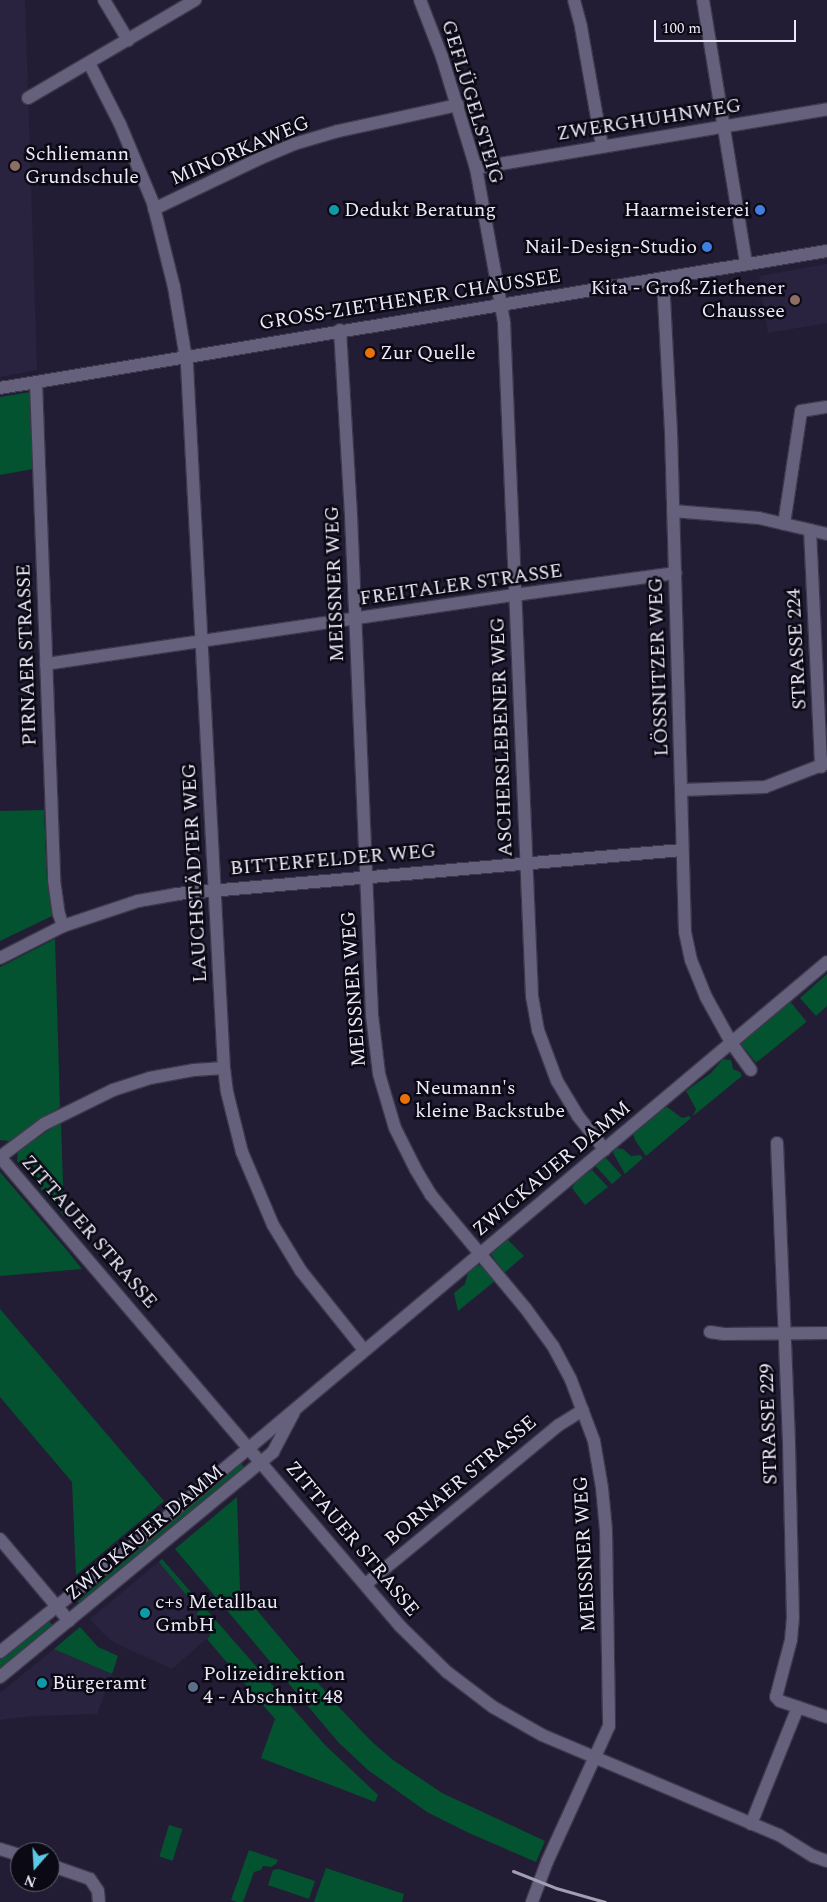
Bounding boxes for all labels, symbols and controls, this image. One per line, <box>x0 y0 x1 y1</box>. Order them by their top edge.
scale bar <box>657 10 800 42</box>
street label: GEFLÜGELSTEIG <box>436 17 508 187</box>
text: 100 m <box>662 17 701 40</box>
street label: ZWERGHUHNWEG <box>555 94 743 146</box>
street label: MINORKAWEG <box>167 111 313 191</box>
place label: Schliemann Grundschule <box>25 142 139 189</box>
marker: Schliemann Grundschule <box>9 160 21 172</box>
place label: Dedukt Beratung <box>344 198 496 222</box>
place label: Haarmeisterei <box>624 198 750 222</box>
marker: Dedukt Beratung <box>328 204 340 216</box>
marker: Haarmeisterei <box>754 204 766 216</box>
place label: Nail-Design-Studio <box>525 235 697 259</box>
marker: Nail-Design-Studio <box>701 241 713 253</box>
street label: GROSS-ZIETHENER CHAUSSEE <box>258 264 562 336</box>
place label: Kita - Groß-Ziethener Chaussee <box>590 276 785 323</box>
marker: Kita - Groß-Ziethener Chaussee <box>789 294 801 306</box>
place label: Zur Quelle <box>380 341 476 365</box>
marker: Zur Quelle <box>364 347 376 359</box>
street label: MEISSNER WEG <box>320 505 350 663</box>
street label: FREITALER STRASSE <box>358 559 564 611</box>
street label: PIRNAER STRASSE <box>12 564 42 746</box>
street label: LÖSSNITZER WEG <box>644 577 674 757</box>
street label: STRASSE 224 <box>782 588 812 710</box>
street label: ASCHERSLEBENER WEG <box>486 617 518 857</box>
street label: LAUCHSTÄDTER WEG <box>177 763 213 983</box>
street label: BITTERFELDER WEG <box>229 839 437 881</box>
street label: MEISSNER WEG <box>337 910 371 1068</box>
place label: Neumann's kleine Backstube <box>415 1076 565 1123</box>
marker: Neumann's kleine Backstube <box>399 1093 411 1105</box>
street label: ZWICKAUER DAMM <box>468 1096 636 1242</box>
street label: ZITTAUER STRASSE <box>16 1150 162 1314</box>
street label: STRASSE 229 <box>755 1363 783 1485</box>
street label: BORNAER STRASSE <box>380 1410 542 1552</box>
street label: ZITTAUER STRASSE <box>280 1456 424 1622</box>
street label: ZWICKAUER DAMM <box>61 1460 229 1606</box>
street label: MEISSNER WEG <box>569 1475 601 1633</box>
place label: c+s Metallbau GmbH <box>155 1590 278 1637</box>
marker: c+s Metallbau GmbH <box>139 1607 151 1619</box>
place label: Polizeidirektion 4 - Abschnitt 48 <box>203 1663 345 1710</box>
place label: Bürgeramt <box>52 1671 147 1695</box>
marker: Bürgeramt <box>36 1677 48 1689</box>
marker: Polizeidirektion 4 - Abschnitt 48 <box>187 1681 199 1693</box>
north arrow <box>10 1842 60 1892</box>
text: N <box>21 1869 39 1892</box>

